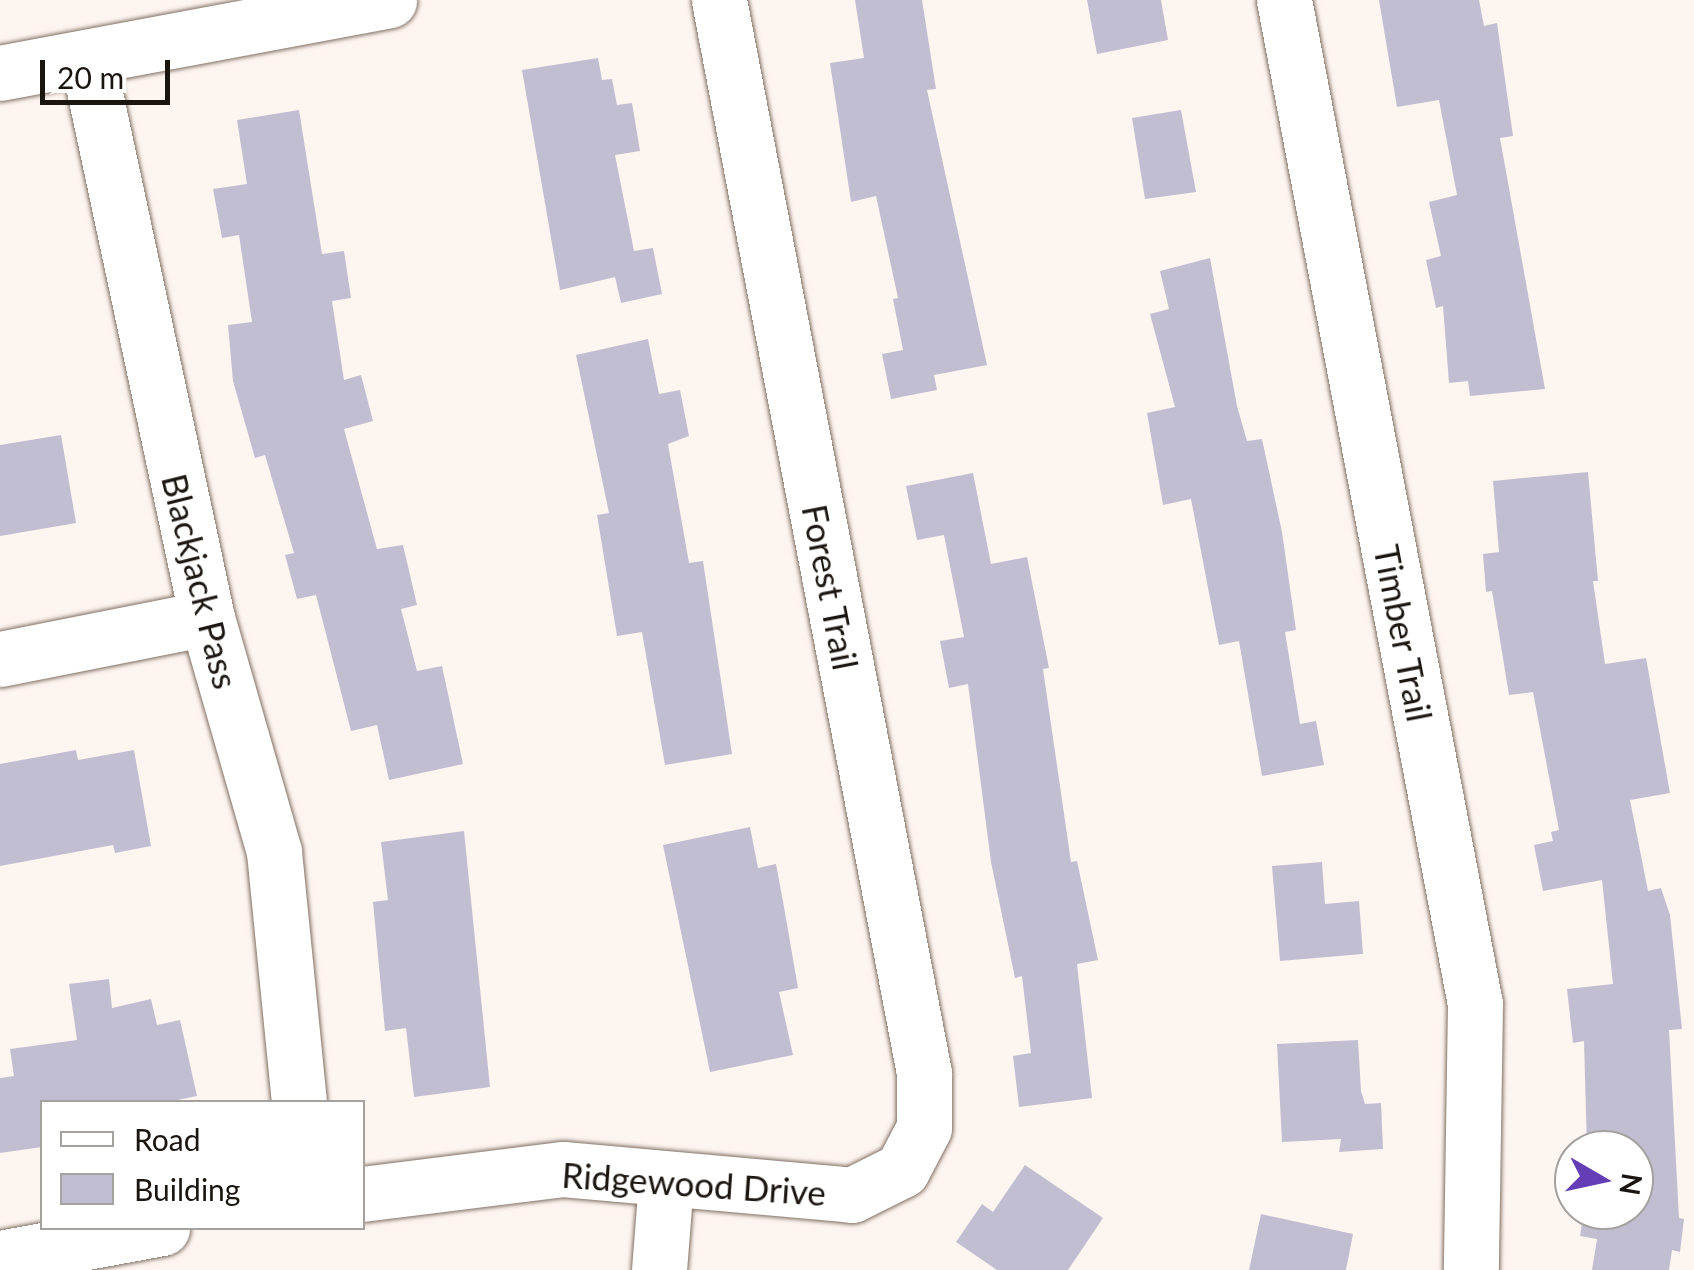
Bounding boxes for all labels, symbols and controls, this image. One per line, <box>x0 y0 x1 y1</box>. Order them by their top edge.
scale bar <box>45 40 175 102</box>
text: 20 m <box>57 59 124 95</box>
street label: Blackjack Pass <box>154 469 248 693</box>
street label: Forest Trail <box>794 500 868 674</box>
street label: Timber Trail <box>1366 540 1442 726</box>
legend <box>40 1100 365 1230</box>
text: Road <box>134 1121 201 1157</box>
north arrow <box>1554 1130 1654 1230</box>
street label: Ridgewood Drive <box>560 1153 828 1213</box>
text: Building <box>134 1171 240 1207</box>
text: N <box>1613 1171 1650 1198</box>

